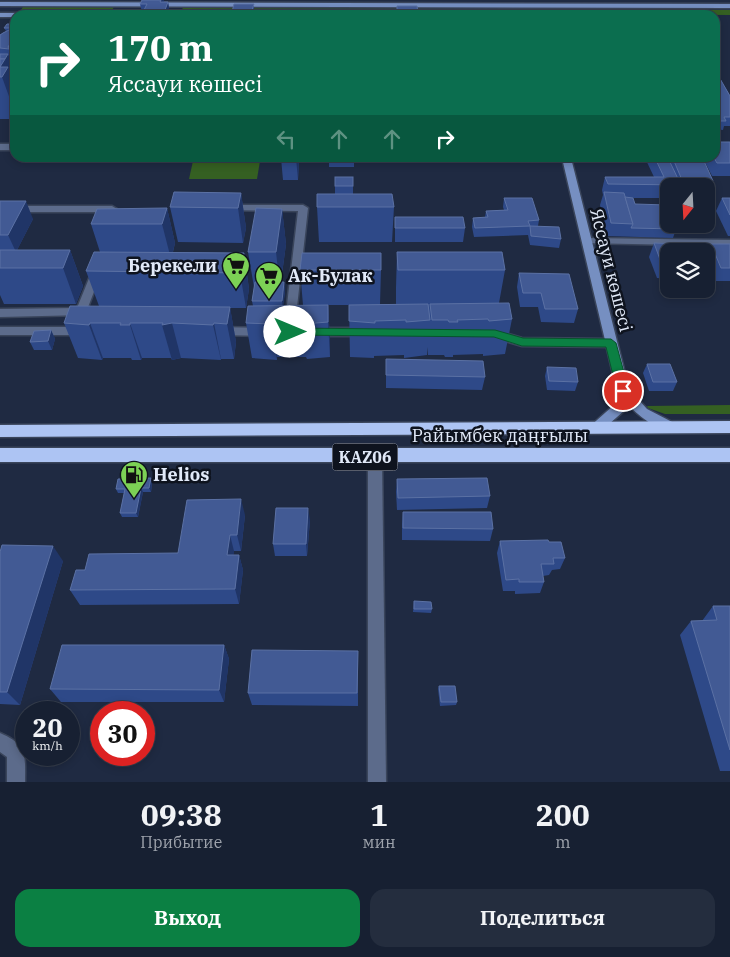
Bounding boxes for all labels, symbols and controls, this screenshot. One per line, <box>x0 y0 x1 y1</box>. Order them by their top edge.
text: 170 m <box>108 25 213 71</box>
icon: right <box>25 30 90 95</box>
text: Яссауи көшесі <box>108 69 263 98</box>
icon: left <box>272 125 300 153</box>
icon: ahead <box>325 125 353 153</box>
icon: ahead <box>378 125 406 153</box>
icon: right <box>431 125 459 153</box>
north arrow <box>660 178 715 232</box>
map controls <box>660 178 715 298</box>
street label: Яссауи көшесі <box>585 206 638 334</box>
button: layers <box>660 243 715 298</box>
supermarket icon: Берекели <box>221 251 251 290</box>
place label: Берекели <box>128 254 217 277</box>
supermarket icon: Ак-Булак <box>254 261 284 300</box>
place label: Ак-Булак <box>288 264 373 287</box>
position arrow <box>263 305 315 357</box>
pin <box>602 370 644 412</box>
icon: arrive <box>609 377 637 405</box>
street label: Райымбек даңғылы <box>412 424 588 447</box>
road number: KАZ06 <box>332 444 398 471</box>
fuel station icon: Helios <box>119 460 149 499</box>
place label: Helios <box>153 463 209 486</box>
speed limit sign: 30 <box>90 701 155 766</box>
text: 20 <box>32 711 63 744</box>
text: km/h <box>32 738 63 753</box>
text: 09:38 <box>141 795 222 834</box>
text: 1 <box>370 795 388 834</box>
text: 200 <box>536 795 590 834</box>
text: Прибытие <box>140 832 222 852</box>
text: мин <box>362 832 396 852</box>
text: m <box>555 832 570 852</box>
button: Выход <box>15 889 360 947</box>
button: Поделиться <box>370 889 715 947</box>

